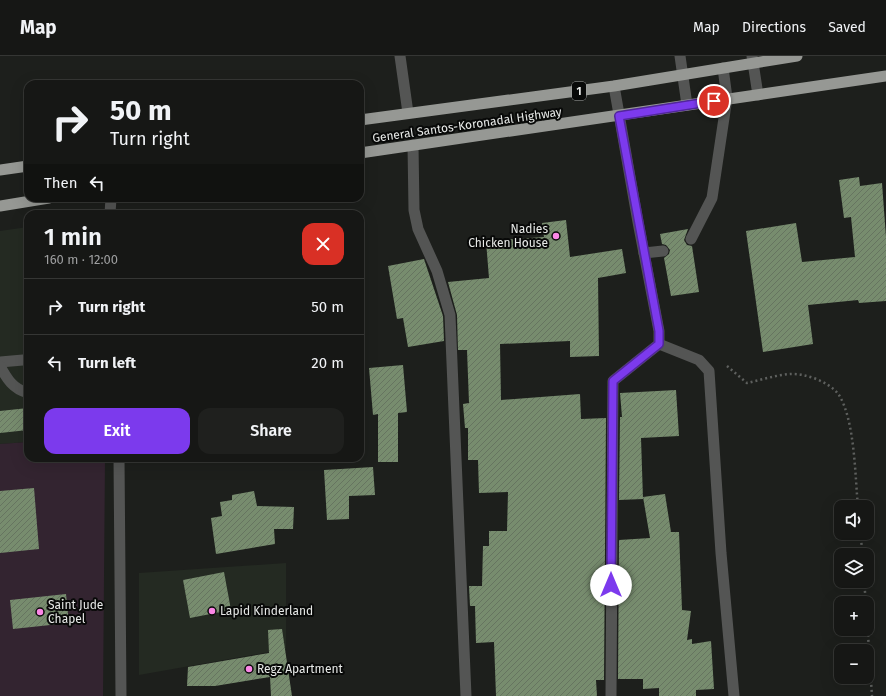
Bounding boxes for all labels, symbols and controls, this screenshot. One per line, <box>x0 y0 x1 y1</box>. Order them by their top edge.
text: Map <box>20 16 57 39</box>
text: Map <box>693 19 720 36</box>
text: Directions <box>742 19 806 36</box>
text: Saved <box>828 19 866 36</box>
road number: 1 <box>572 82 586 100</box>
pin <box>697 84 731 118</box>
icon: arrive <box>703 90 725 112</box>
text: 50 m <box>110 94 172 127</box>
icon: right <box>44 96 96 148</box>
street label: General Santos-Koronadal Highway <box>371 105 563 145</box>
text: Turn right <box>110 128 190 150</box>
icon: left <box>86 172 108 194</box>
text: Then <box>44 174 78 192</box>
place label: Nadies Chicken House <box>468 222 548 250</box>
text: 1 min <box>44 223 102 251</box>
button: close <box>302 223 344 265</box>
marker: Nadies Chicken House <box>551 231 561 241</box>
text: 160 m · 12:00 <box>44 252 118 267</box>
icon: right <box>44 296 66 318</box>
text: Turn right <box>78 298 145 316</box>
text: 50 m <box>311 298 344 316</box>
icon: left <box>44 352 66 374</box>
text: Turn left <box>78 354 136 372</box>
text: 20 m <box>311 354 344 372</box>
button: Exit <box>44 408 190 454</box>
button: Share <box>198 408 344 454</box>
map controls <box>834 500 874 684</box>
button: sound <box>834 500 874 540</box>
button: layers <box>834 548 874 588</box>
position arrow <box>590 564 632 606</box>
button: + <box>834 596 874 636</box>
place label: Saint Jude Chapel <box>48 598 103 626</box>
place label: Lapid Kinderland <box>220 604 313 618</box>
marker: Lapid Kinderland <box>207 606 217 616</box>
marker: Saint Jude Chapel <box>35 607 45 617</box>
button: − <box>834 644 874 684</box>
place label: Regz Apartment <box>257 662 343 676</box>
marker: Regz Apartment <box>244 664 254 674</box>

